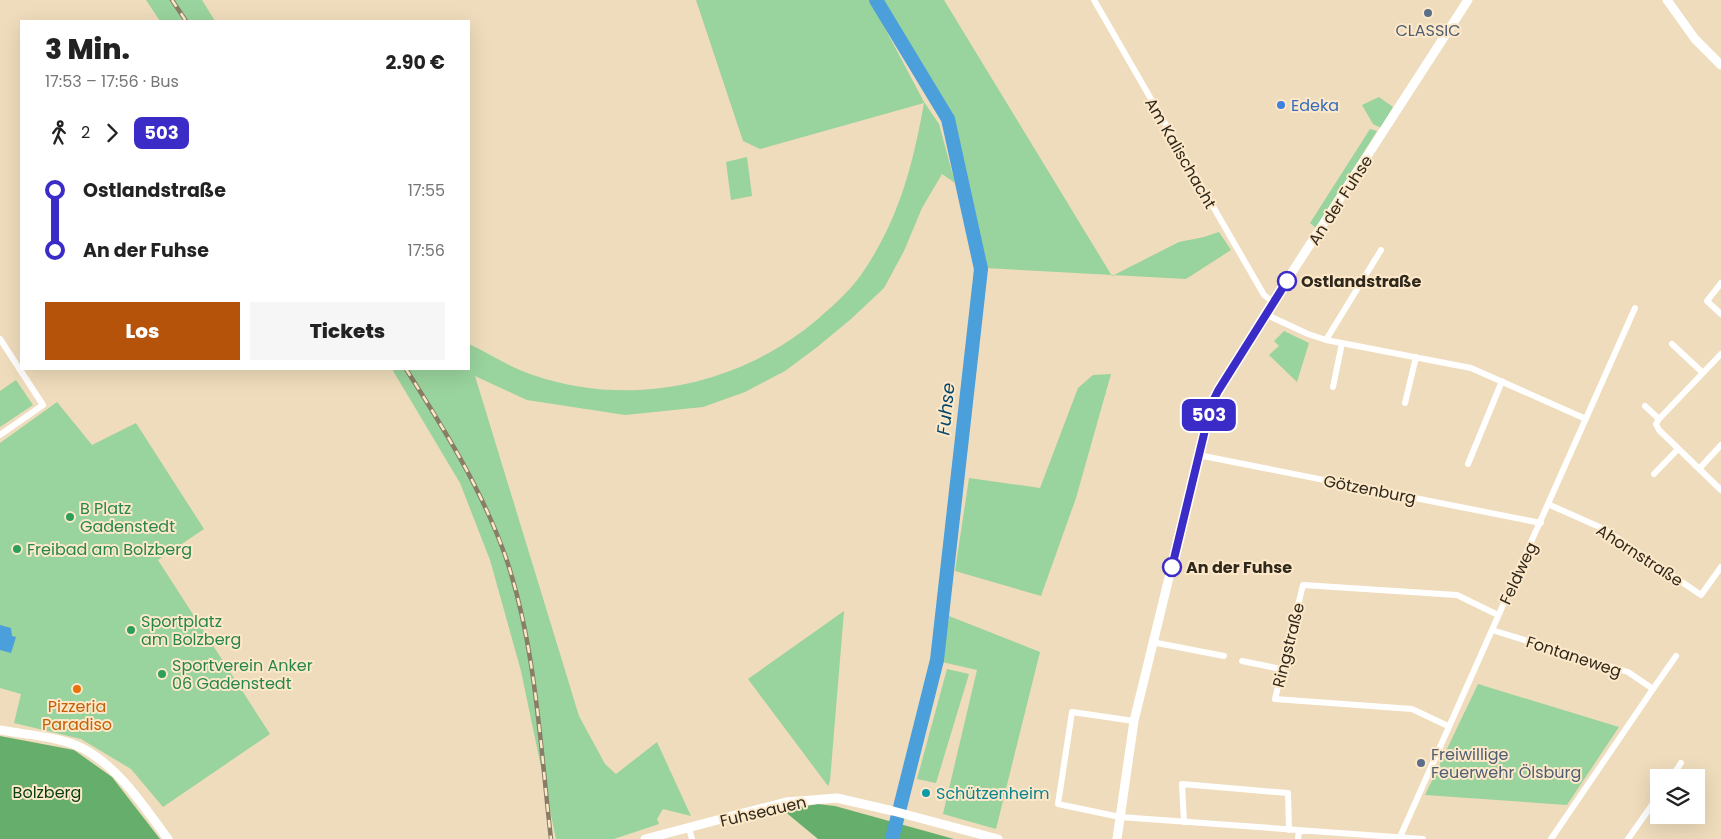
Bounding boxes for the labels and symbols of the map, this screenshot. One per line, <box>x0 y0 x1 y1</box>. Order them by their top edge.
marker: CLASSIC <box>1422 7 1434 19</box>
place label: CLASSIC <box>1395 19 1461 42</box>
street label: Am Kalischacht <box>1139 93 1222 213</box>
place label: Edeka <box>1291 94 1339 117</box>
marker: Edeka <box>1275 99 1287 111</box>
street label: An der Fuhse <box>1303 151 1378 250</box>
place label: Ostlandstraße <box>1301 270 1422 293</box>
marker: Ostlandstraße <box>1277 271 1297 291</box>
water label: Fuhse <box>930 381 961 436</box>
line badge: 503 <box>1180 399 1238 431</box>
street label: Götzenburg <box>1322 469 1418 510</box>
place label: B Platz Gadenstedt <box>80 497 175 538</box>
marker: B Platz Gadenstedt <box>64 511 76 523</box>
street label: Ahornstraße <box>1592 519 1688 592</box>
place label: Freibad am Bolzberg <box>27 538 192 561</box>
street label: Feldweg <box>1494 538 1543 608</box>
marker: Freibad am Bolzberg <box>11 543 23 555</box>
place label: An der Fuhse <box>1186 556 1292 579</box>
marker: An der Fuhse <box>1162 557 1182 577</box>
street label: Ringstraße <box>1267 600 1310 690</box>
place label: Sportplatz am Bolzberg <box>141 610 241 651</box>
marker: Sportplatz am Bolzberg <box>125 624 137 636</box>
street label: Fontaneweg <box>1523 630 1625 683</box>
place label: Sportverein Anker 06 Gadenstedt <box>172 654 313 695</box>
marker: Sportverein Anker 06 Gadenstedt <box>156 668 168 680</box>
marker: Pizzeria Paradiso <box>71 683 83 695</box>
place label: Pizzeria Paradiso <box>42 695 112 736</box>
place label: Freiwillige Feuerwehr Ölsburg <box>1431 743 1581 784</box>
marker: Freiwillige Feuerwehr Ölsburg <box>1415 757 1427 769</box>
park label: Bolzberg <box>13 781 81 804</box>
place label: Schützenheim <box>936 782 1049 805</box>
marker: Schützenheim <box>920 787 932 799</box>
street label: Fuhseauen <box>718 790 809 833</box>

